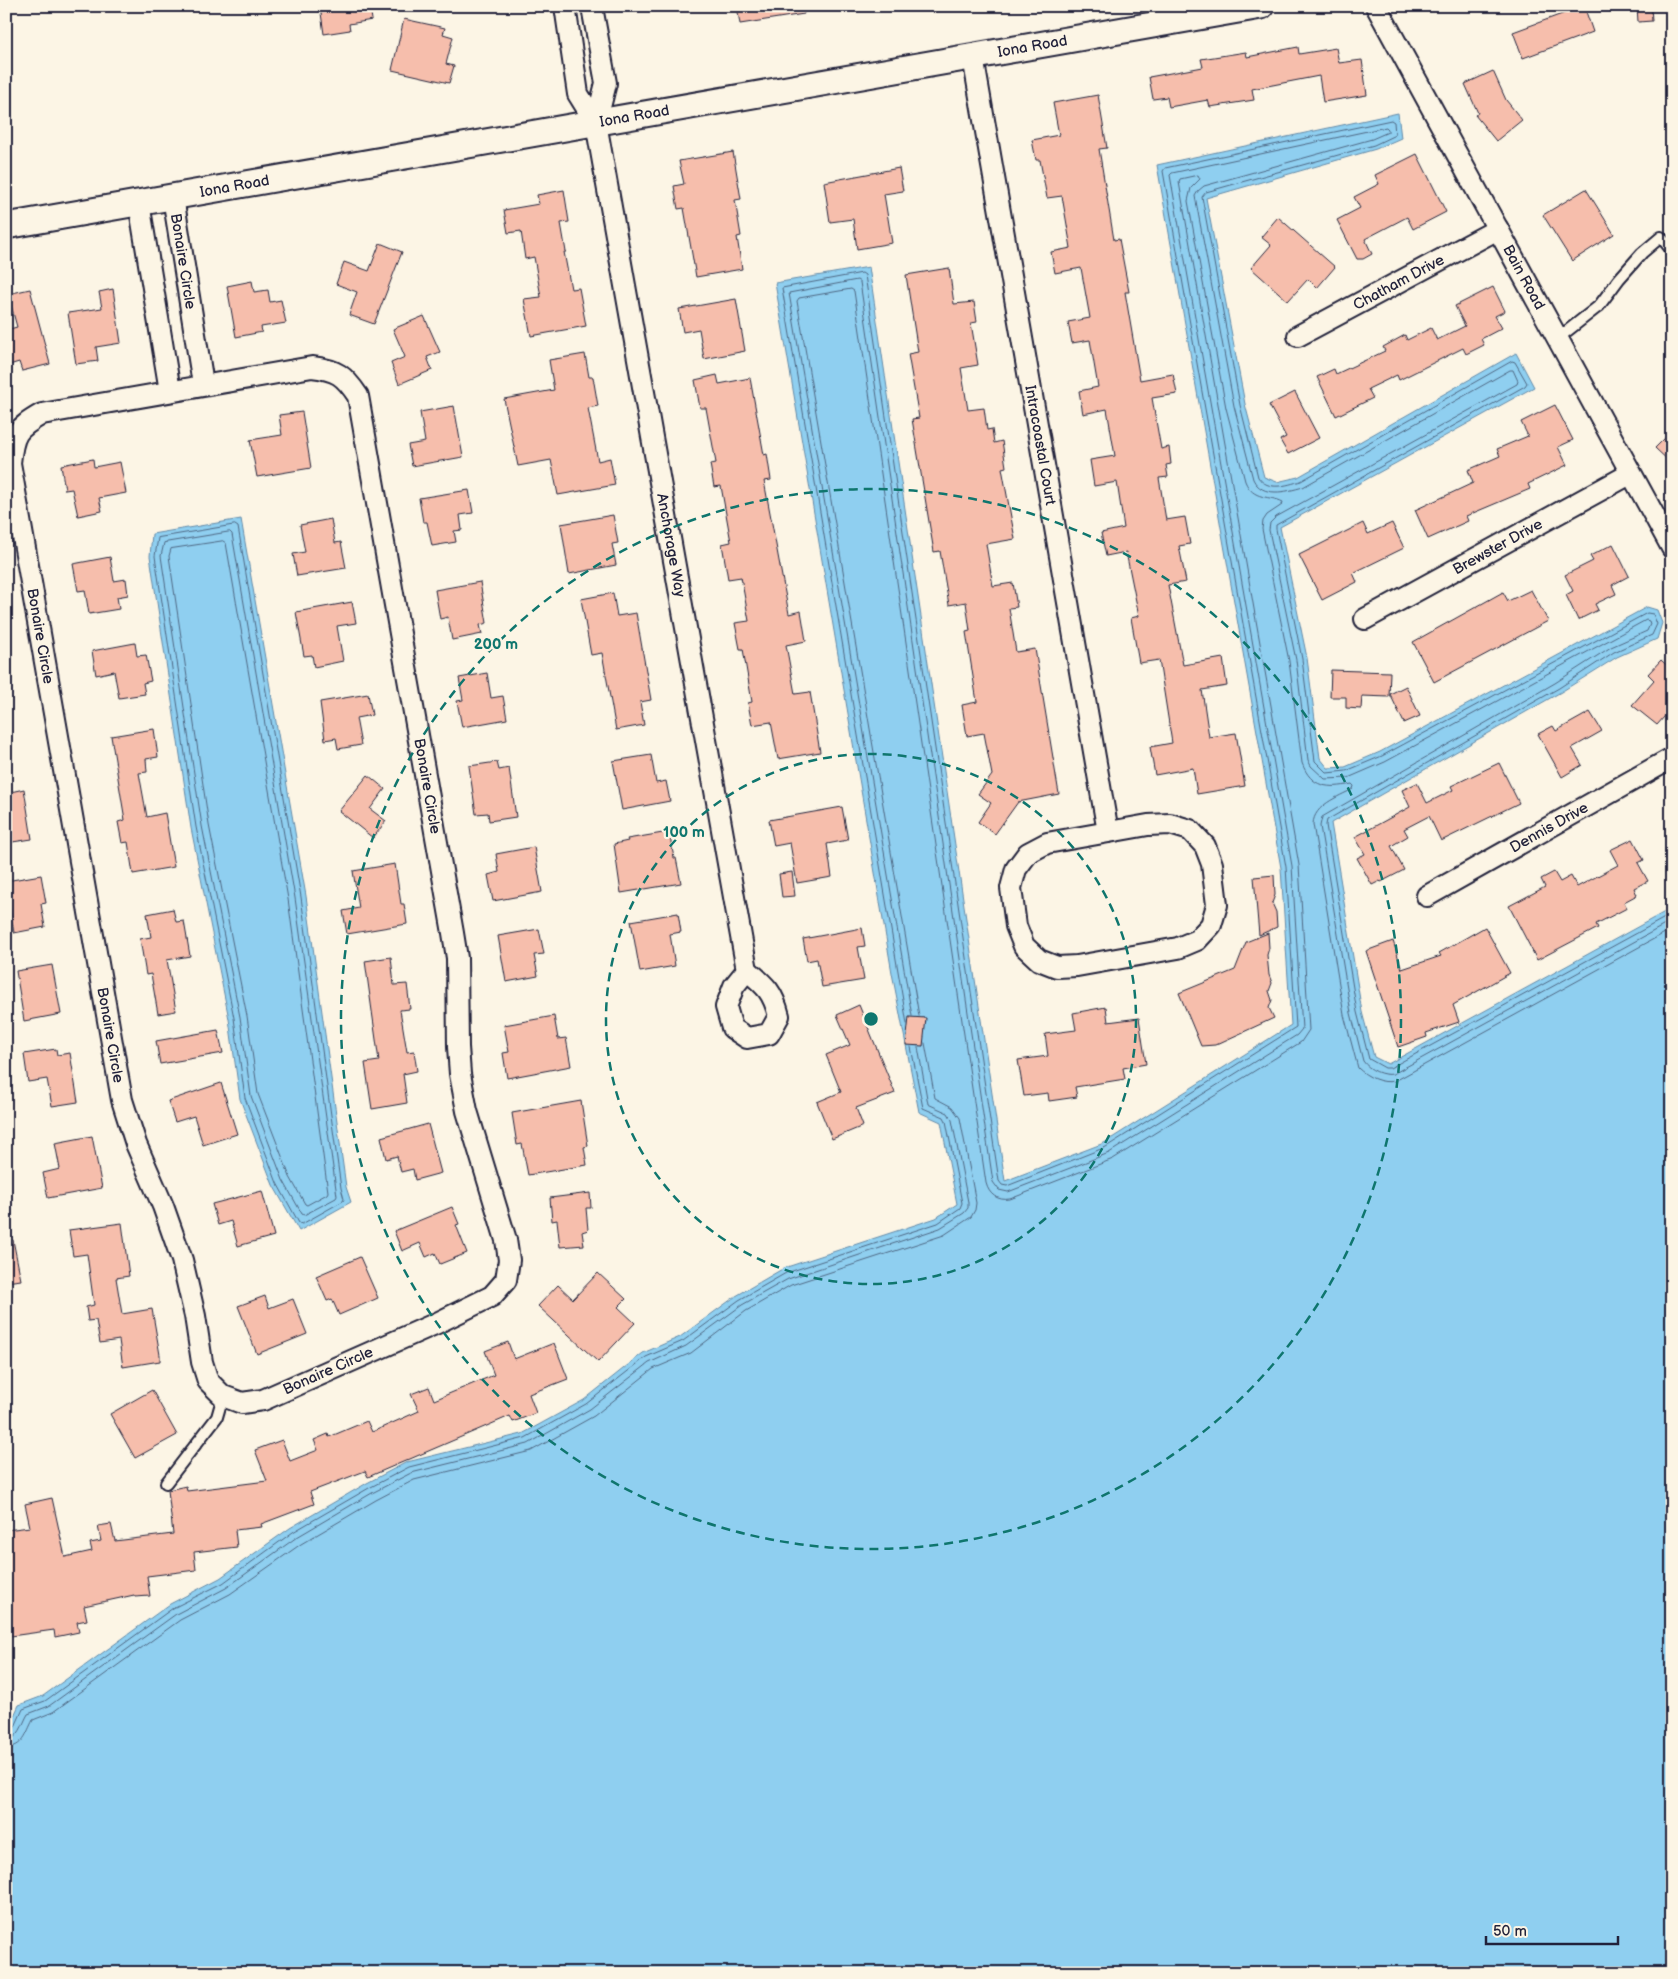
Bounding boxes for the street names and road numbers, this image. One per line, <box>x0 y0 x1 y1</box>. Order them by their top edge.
street label: Iona Road <box>996 31 1069 62</box>
street label: Iona Road <box>598 100 671 131</box>
street label: Iona Road <box>198 170 271 201</box>
street label: Bonaire Circle <box>166 212 200 311</box>
street label: Bain Road <box>1499 241 1549 313</box>
street label: Chatham Drive <box>1350 250 1447 314</box>
street label: Intracoastal Court <box>1021 384 1060 507</box>
street label: Anchorage Way <box>653 492 690 599</box>
street label: Brewster Drive <box>1449 514 1546 579</box>
street label: Bonaire Circle <box>22 587 58 685</box>
street label: Bonaire Circle <box>409 737 445 835</box>
street label: Dennis Drive <box>1506 798 1592 857</box>
street label: Bonaire Circle <box>92 986 128 1084</box>
street label: Bonaire Circle <box>280 1343 376 1399</box>

